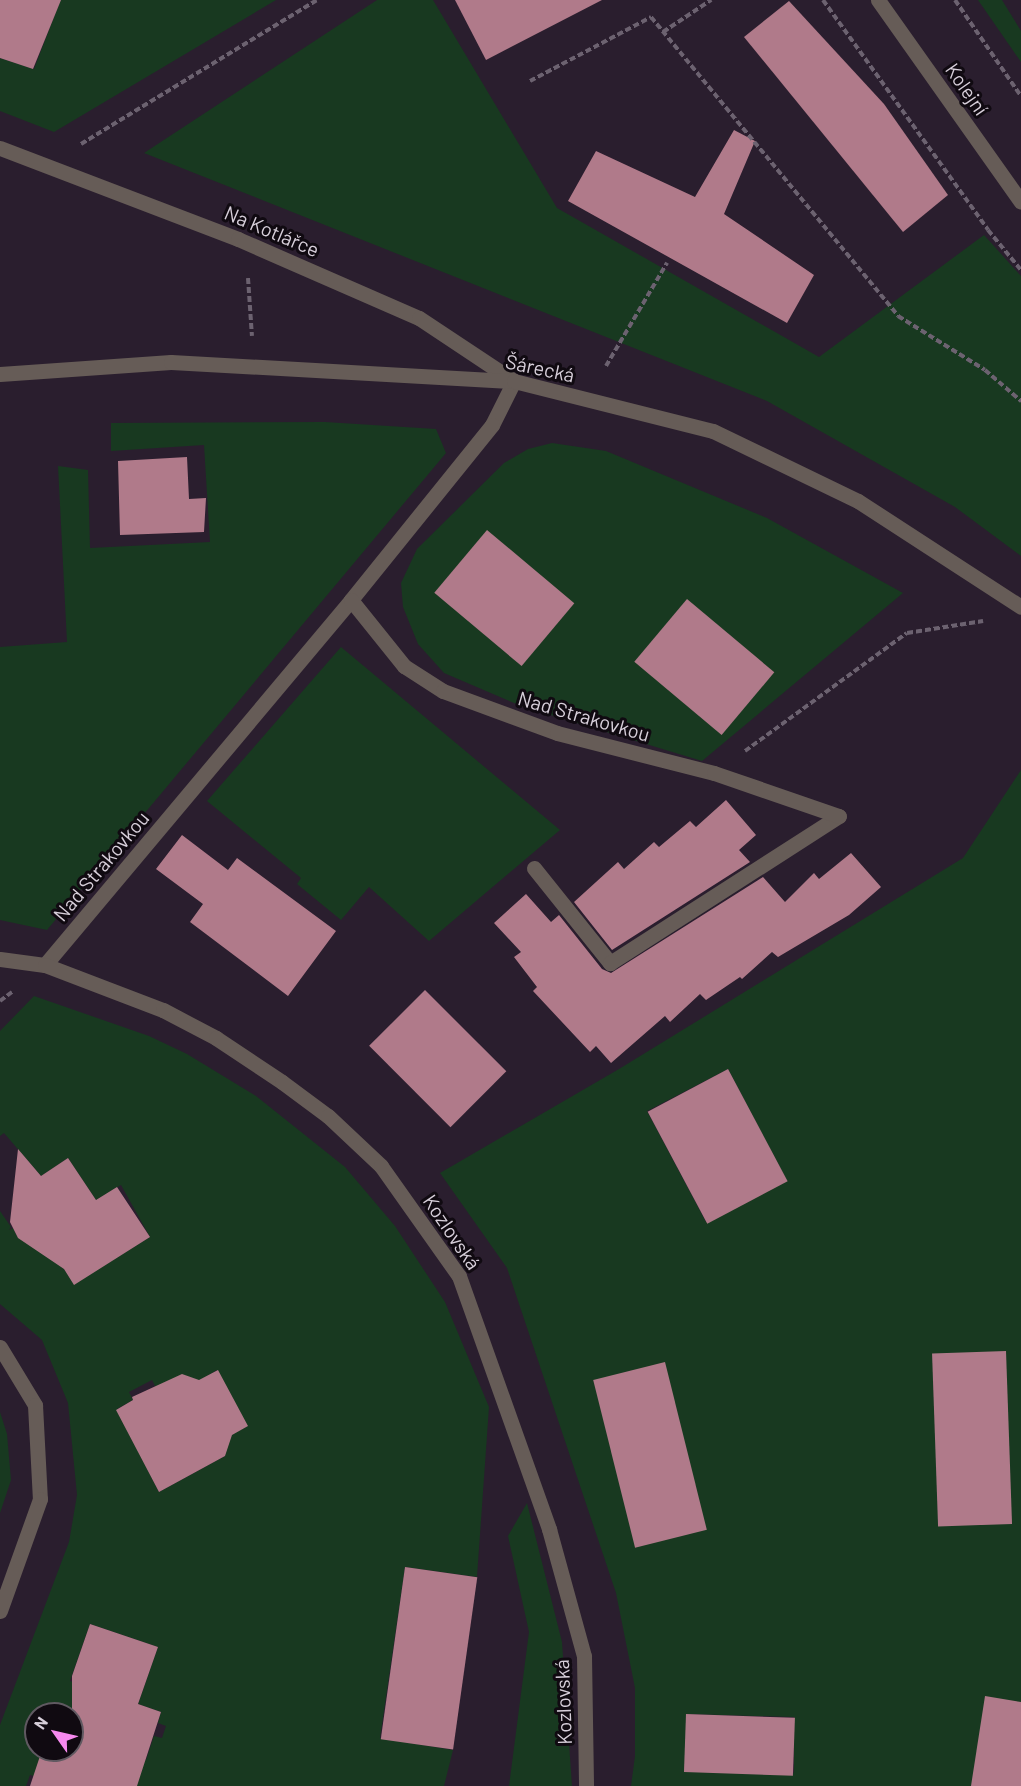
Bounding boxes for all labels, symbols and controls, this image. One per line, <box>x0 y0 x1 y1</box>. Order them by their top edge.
street label: Kolejní <box>941 58 993 120</box>
street label: Na Kotlářce <box>221 200 323 262</box>
street label: Šárecká <box>503 349 577 387</box>
street label: Nad Strakovkou <box>515 686 653 746</box>
street label: Nad Strakovkou <box>48 806 154 926</box>
street label: Kozlovská <box>418 1190 486 1274</box>
street label: Kozlovská <box>550 1659 576 1745</box>
north arrow <box>24 1702 84 1762</box>
text: N <box>29 1713 51 1733</box>

